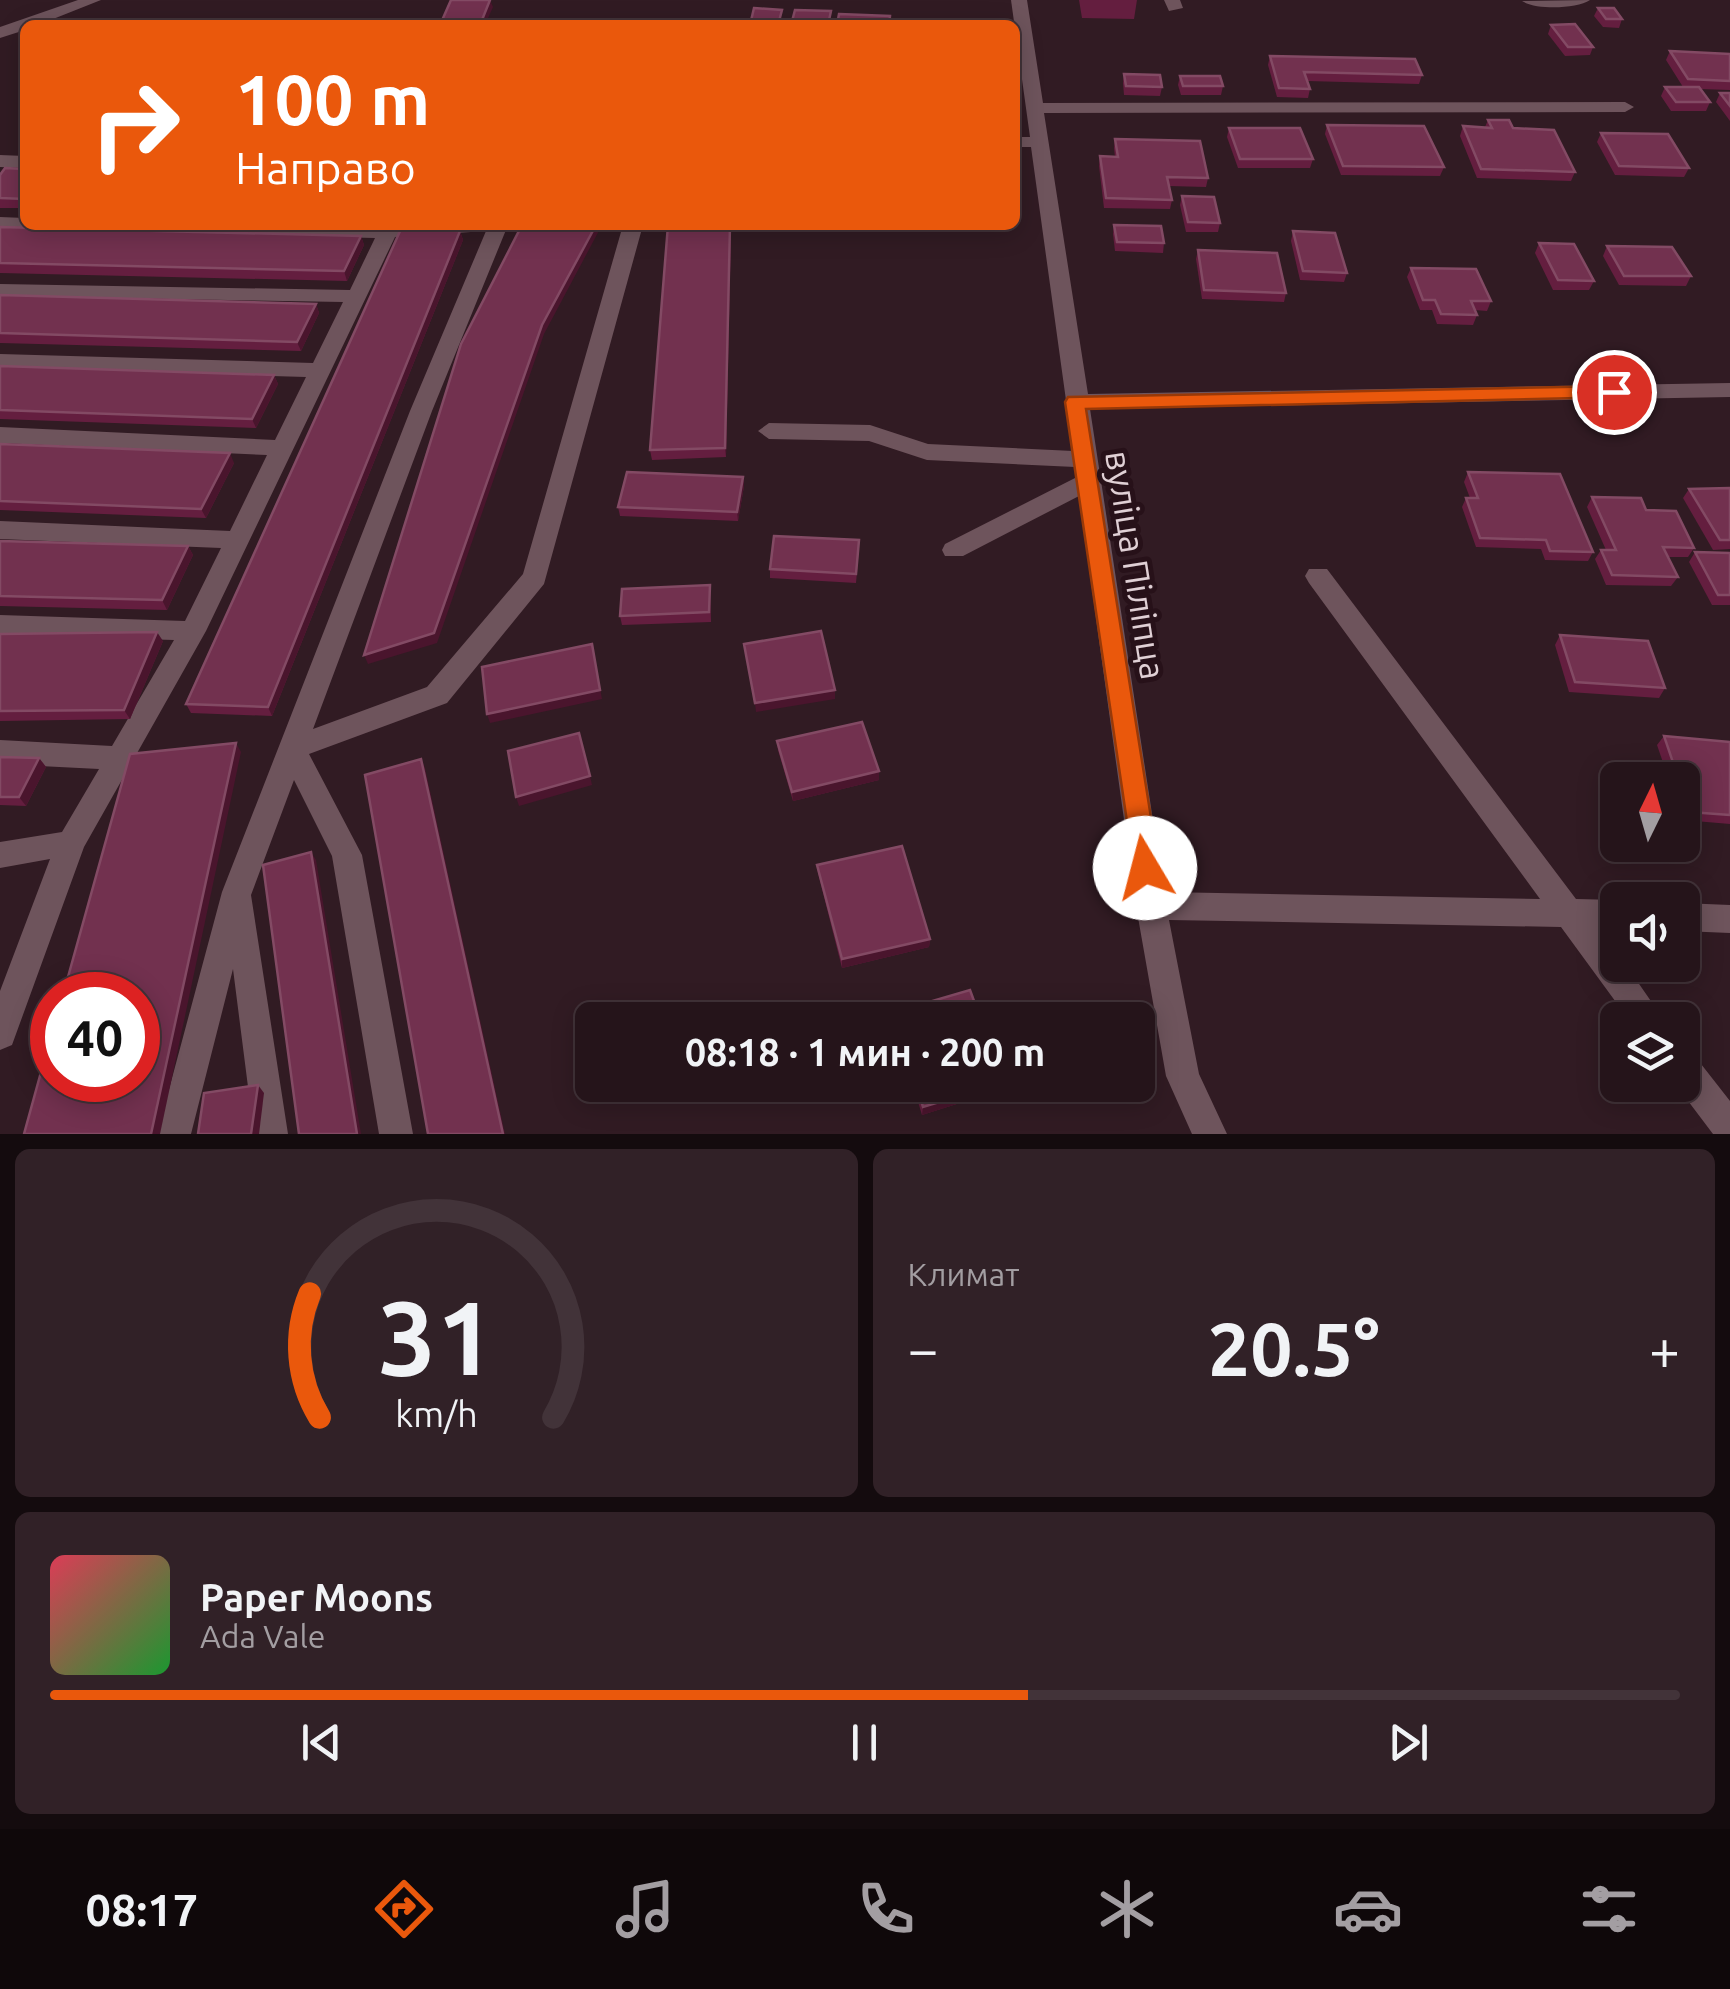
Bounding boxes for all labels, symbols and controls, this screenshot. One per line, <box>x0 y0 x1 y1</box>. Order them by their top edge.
icon: right <box>70 60 200 190</box>
text: 100 m <box>235 60 430 138</box>
text: Направо <box>235 142 416 193</box>
pin <box>1572 350 1657 435</box>
icon: arrive <box>1587 365 1642 420</box>
street label: вуліца Піліпца <box>1098 448 1174 682</box>
north arrow <box>1600 762 1700 862</box>
map controls <box>1600 762 1700 1102</box>
position arrow <box>1093 816 1197 920</box>
button: sound <box>1600 882 1700 982</box>
speed limit sign: 40 <box>30 972 160 1102</box>
button: layers <box>1600 1002 1700 1102</box>
text: 08:18 · 1 мин · 200 m <box>685 1031 1045 1073</box>
text: Климат <box>908 1256 1019 1292</box>
text: 31 <box>378 1278 495 1395</box>
text: 20.5° <box>1208 1306 1380 1390</box>
text: − <box>908 1318 939 1379</box>
text: + <box>1649 1318 1680 1379</box>
text: km/h <box>395 1394 478 1434</box>
text: Paper Moons <box>200 1576 433 1618</box>
text: Ada Vale <box>200 1618 326 1654</box>
icon: previous <box>294 1715 349 1770</box>
icon: pause <box>837 1715 892 1770</box>
icon: next <box>1381 1715 1436 1770</box>
icon: directions <box>369 1874 439 1944</box>
icon: music <box>610 1874 680 1944</box>
icon: phone <box>851 1874 921 1944</box>
icon: climate <box>1092 1874 1162 1944</box>
icon: car <box>1333 1874 1403 1944</box>
icon: filters <box>1574 1874 1644 1944</box>
text: 08:17 <box>86 1884 198 1935</box>

